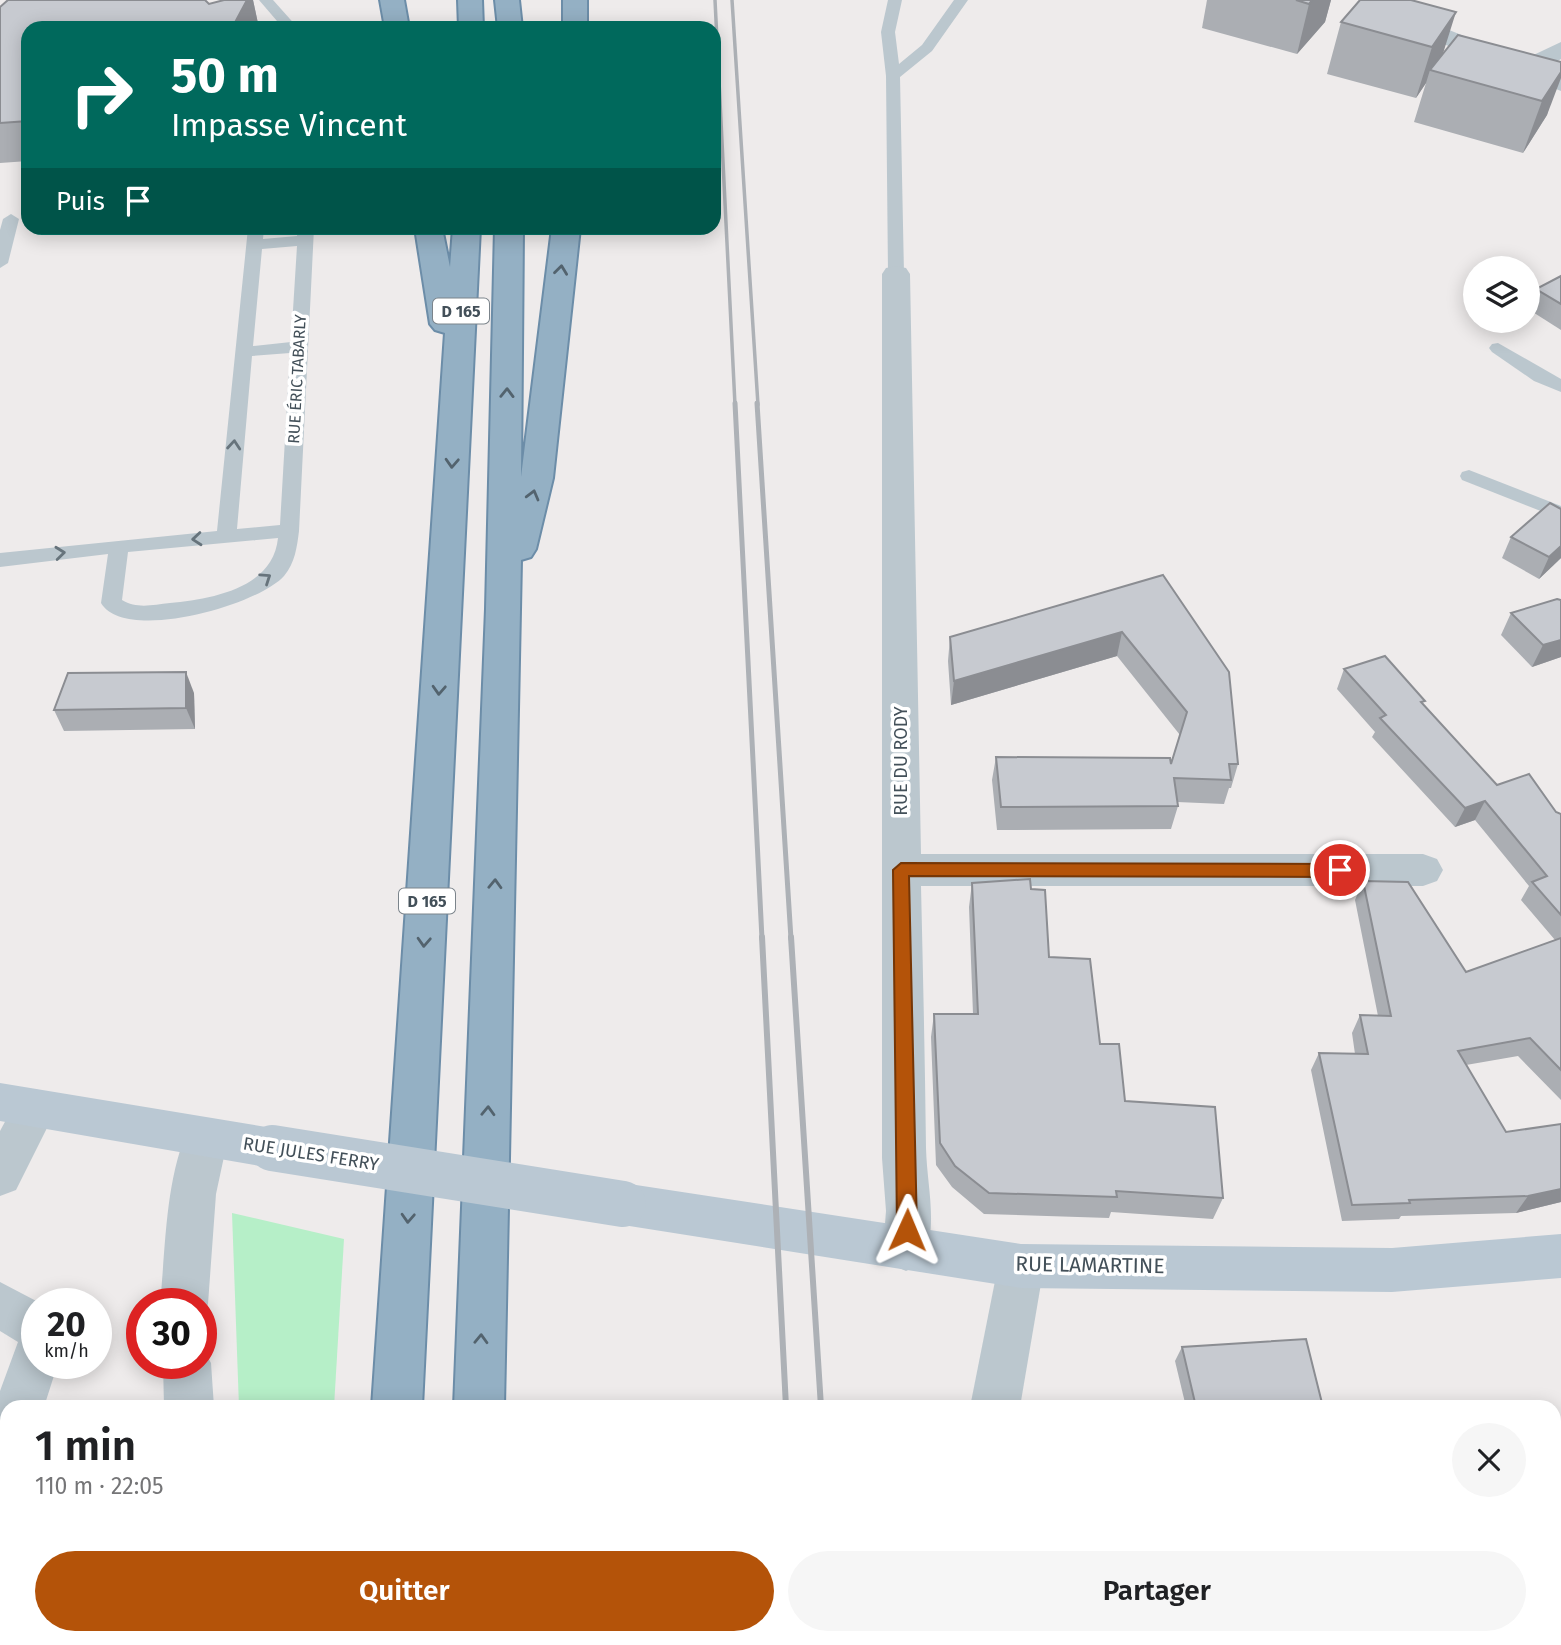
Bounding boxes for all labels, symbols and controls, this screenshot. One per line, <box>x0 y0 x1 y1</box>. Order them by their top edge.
text: 50 m <box>171 46 279 105</box>
icon: right <box>56 49 147 140</box>
text: Impasse Vincent <box>171 106 407 144</box>
icon: arrive <box>119 182 157 220</box>
text: Puis <box>56 186 105 217</box>
map controls <box>1463 256 1540 333</box>
button: layers <box>1463 256 1540 333</box>
one-way arrow <box>554 264 569 275</box>
road number: D 165 <box>433 298 489 324</box>
street label: RUE ÉRIC TABARLY <box>283 314 310 444</box>
one-way arrow <box>499 388 514 399</box>
one-way arrow <box>227 439 242 450</box>
one-way arrow <box>445 458 460 469</box>
one-way arrow <box>525 489 539 501</box>
one-way arrow <box>191 531 202 546</box>
one-way arrow <box>54 546 65 561</box>
one-way arrow <box>259 573 272 586</box>
one-way arrow <box>432 685 447 696</box>
street label: RUE DU RODY <box>890 706 912 816</box>
pin <box>1310 840 1370 900</box>
icon: arrive <box>1321 851 1359 889</box>
one-way arrow <box>487 878 503 889</box>
road number: D 165 <box>399 888 455 914</box>
one-way arrow <box>417 937 432 948</box>
one-way arrow <box>480 1106 496 1116</box>
street label: RUE JULES FERRY <box>242 1132 381 1176</box>
position arrow <box>870 1193 944 1267</box>
one-way arrow <box>401 1213 416 1224</box>
street label: RUE LAMARTINE <box>1015 1251 1165 1279</box>
speed limit sign: 30 <box>126 1288 217 1379</box>
text: 20 <box>47 1303 86 1345</box>
one-way arrow <box>474 1333 489 1344</box>
text: km/h <box>44 1340 89 1362</box>
text: 1 min <box>35 1421 136 1471</box>
button: close <box>1452 1423 1526 1497</box>
text: 110 m · 22:05 <box>35 1472 164 1500</box>
button: Quitter <box>35 1551 774 1631</box>
button: Partager <box>788 1551 1526 1631</box>

